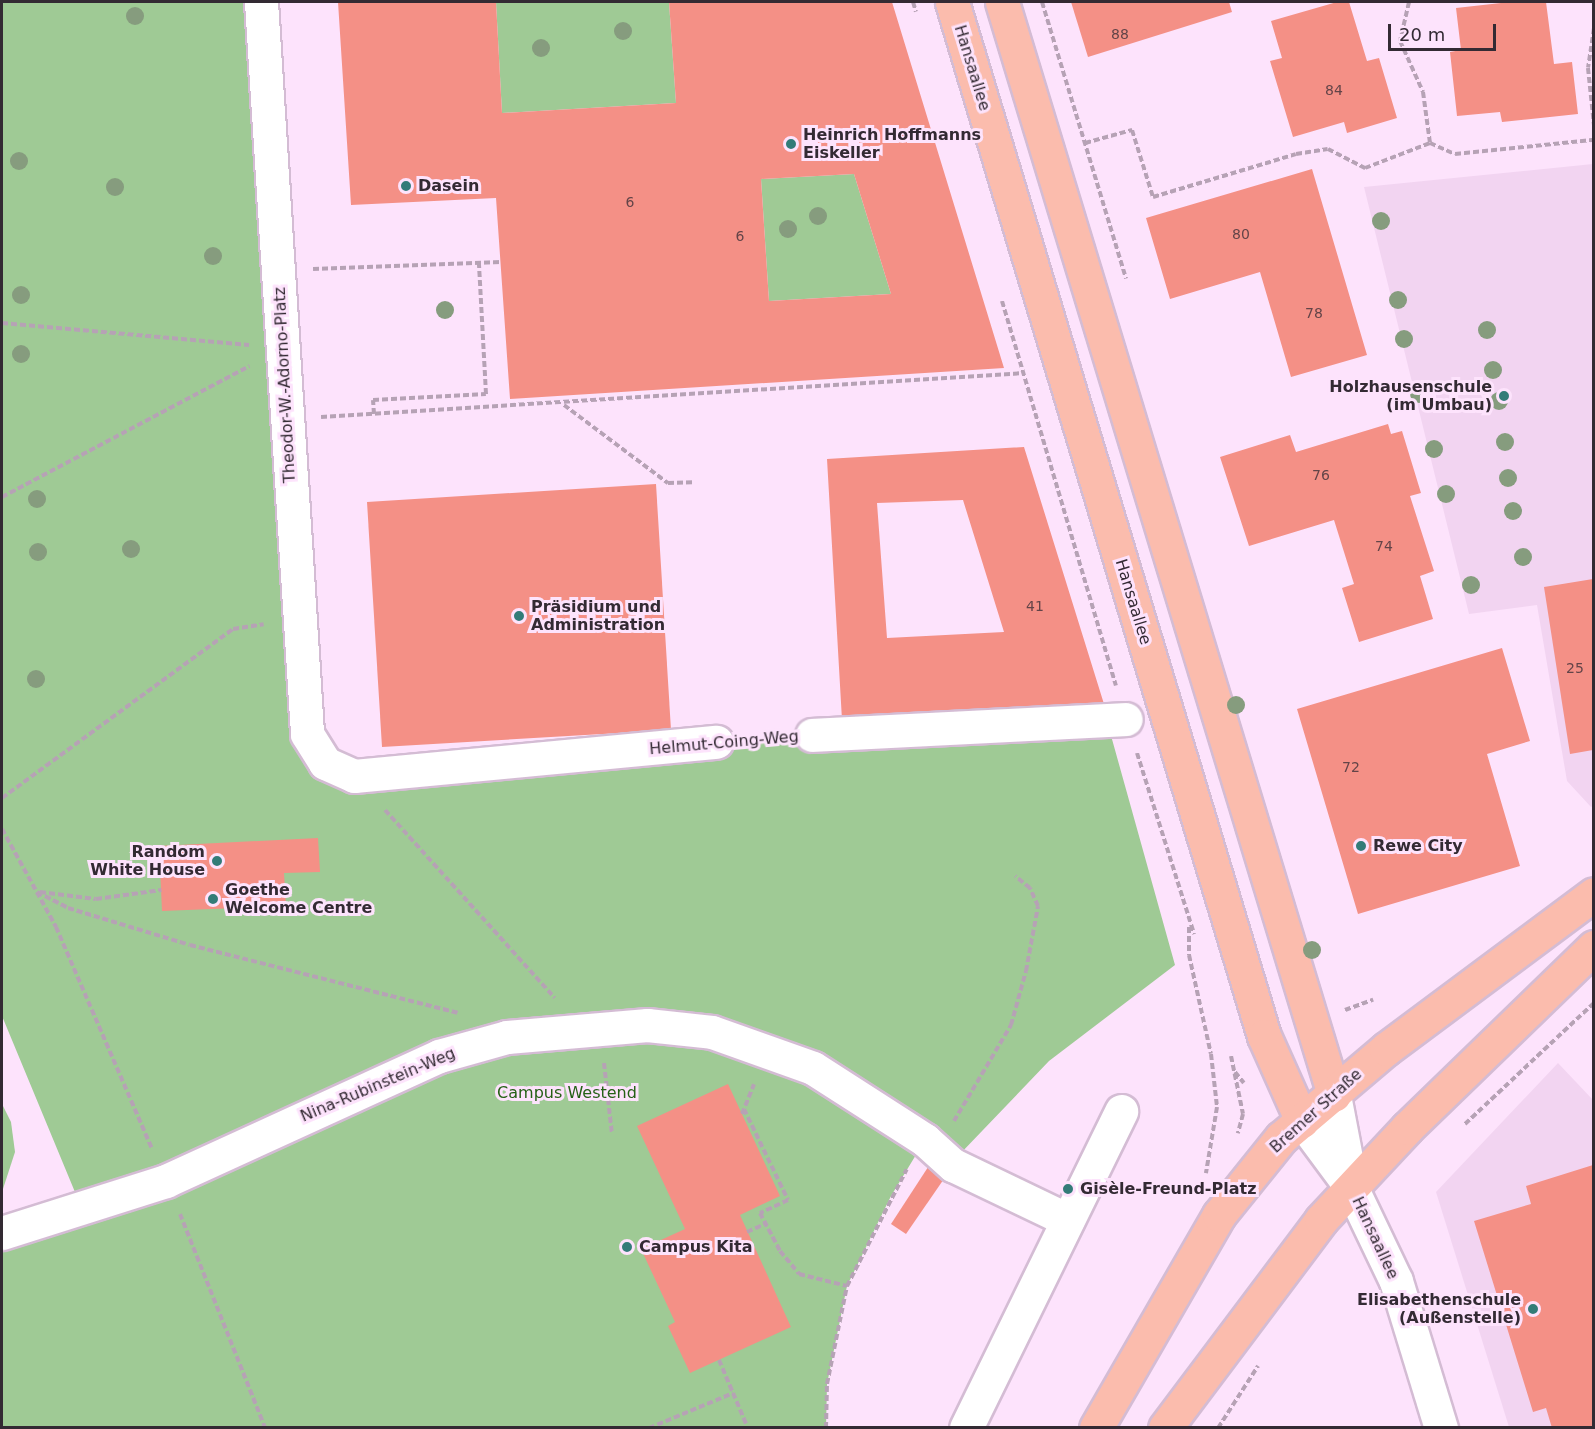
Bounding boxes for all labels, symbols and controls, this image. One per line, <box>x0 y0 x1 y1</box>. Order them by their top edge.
scale bar <box>1391 12 1499 50</box>
street label: Hansaallee <box>950 23 994 113</box>
text: 20 m <box>1399 24 1445 45</box>
house number: 88 <box>1111 26 1129 42</box>
house number: 84 <box>1325 82 1343 98</box>
place label: Heinrich Hoffmanns Eiskeller <box>803 125 981 163</box>
marker: Heinrich Hoffmanns Eiskeller <box>784 137 798 151</box>
place label: Dasein <box>418 176 479 196</box>
marker: Dasein <box>399 179 413 193</box>
house number: 6 <box>626 194 634 210</box>
house number: 80 <box>1232 226 1250 242</box>
house number: 6 <box>736 228 744 244</box>
street label: Theodor-W.-Adorno-Platz <box>270 287 300 483</box>
house number: 78 <box>1305 305 1323 321</box>
place label: Holzhausenschule (im Umbau) <box>1329 377 1492 415</box>
marker: Holzhausenschule (im Umbau) <box>1497 389 1511 403</box>
house number: 76 <box>1312 467 1330 483</box>
house number: 74 <box>1375 538 1393 554</box>
street label: Hansaallee <box>1111 557 1155 647</box>
place label: Präsidium und Administration <box>531 597 665 635</box>
house number: 41 <box>1026 598 1044 614</box>
marker: Präsidium und Administration <box>512 609 526 623</box>
house number: 25 <box>1566 660 1584 676</box>
street label: Helmut-Coing-Weg <box>649 727 799 759</box>
house number: 72 <box>1342 759 1360 775</box>
place label: Rewe City <box>1373 836 1463 856</box>
marker: Rewe City <box>1354 839 1368 853</box>
place label: Random White House <box>90 842 205 880</box>
marker: Random White House <box>210 854 224 868</box>
place label: Goethe Welcome Centre <box>225 880 372 918</box>
marker: Goethe Welcome Centre <box>206 892 220 906</box>
street label: Nina-Rubinstein-Weg <box>298 1044 458 1126</box>
street label: Bremer Straße <box>1266 1065 1366 1157</box>
park label: Campus Westend <box>497 1083 637 1103</box>
place label: Gisèle-Freund-Platz <box>1080 1179 1256 1199</box>
marker: Gisèle-Freund-Platz <box>1061 1182 1075 1196</box>
street label: Hansaallee <box>1348 1194 1402 1282</box>
place label: Campus Kita <box>639 1237 752 1257</box>
marker: Campus Kita <box>620 1240 634 1254</box>
place label: Elisabethenschule (Außenstelle) <box>1357 1290 1521 1328</box>
marker: Elisabethenschule (Außenstelle) <box>1526 1302 1540 1316</box>

